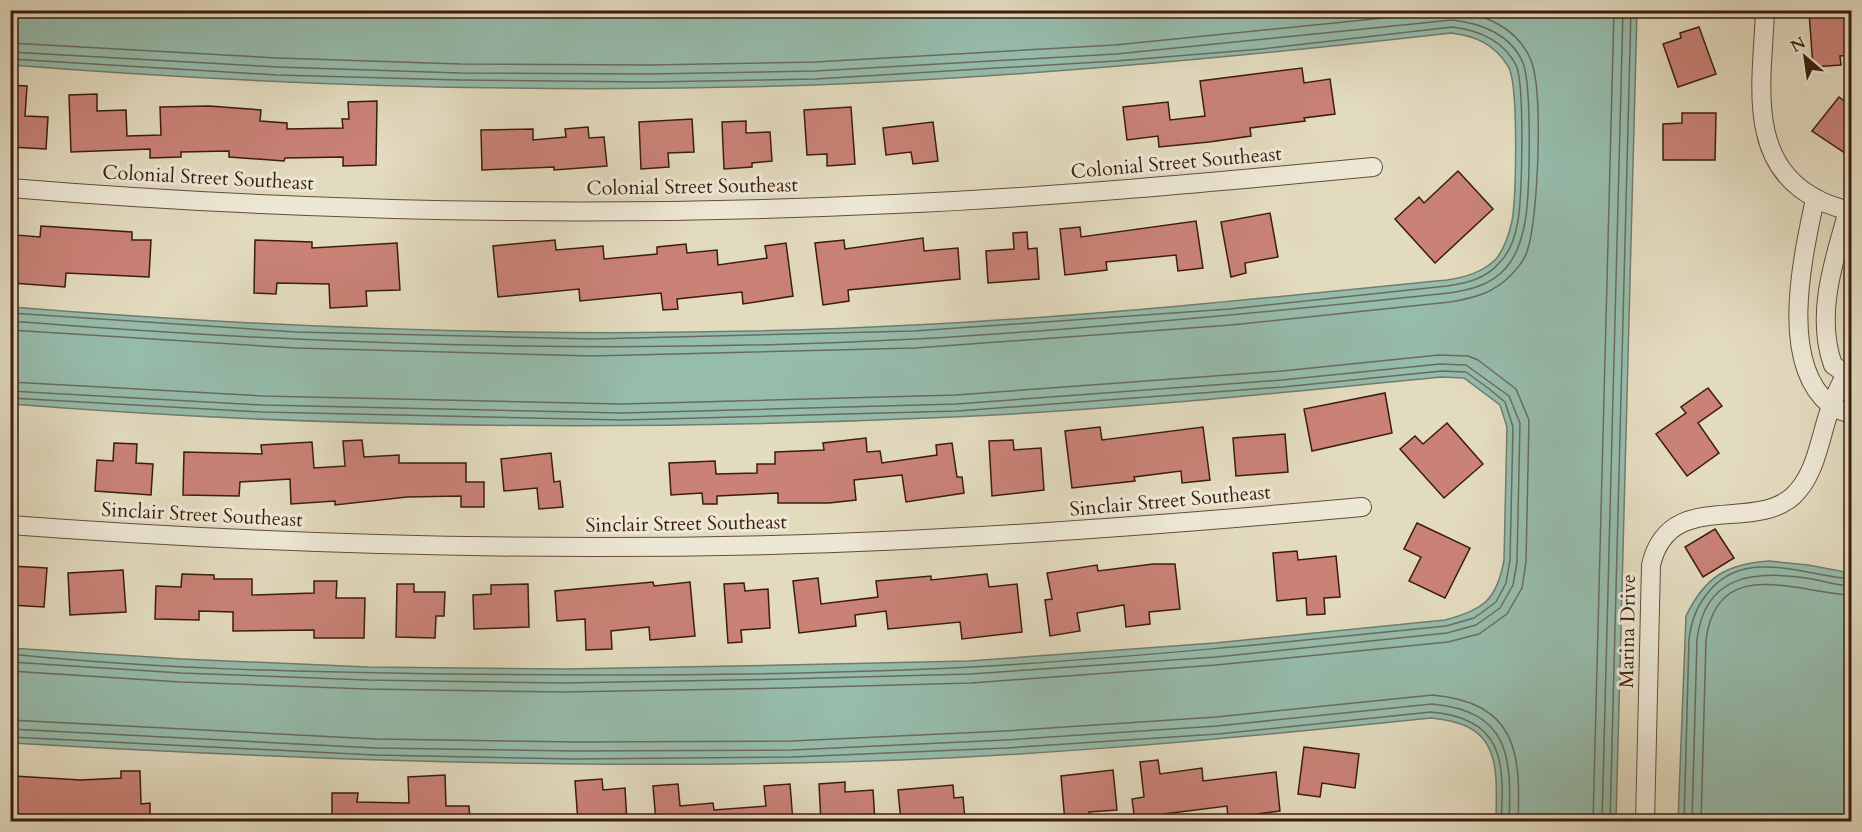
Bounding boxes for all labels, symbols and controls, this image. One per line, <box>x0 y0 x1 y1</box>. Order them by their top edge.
north arrow <box>1775 27 1835 87</box>
text: N <box>1787 32 1810 58</box>
street label: Colonial Street Southeast <box>1070 140 1283 185</box>
street label: Colonial Street Southeast <box>102 158 315 197</box>
street label: Colonial Street Southeast <box>586 171 799 202</box>
street label: Sinclair Street Southeast <box>1069 478 1272 523</box>
street label: Sinclair Street Southeast <box>101 496 304 533</box>
street label: Sinclair Street Southeast <box>585 508 788 539</box>
street label: Marina Drive <box>1613 574 1642 688</box>

